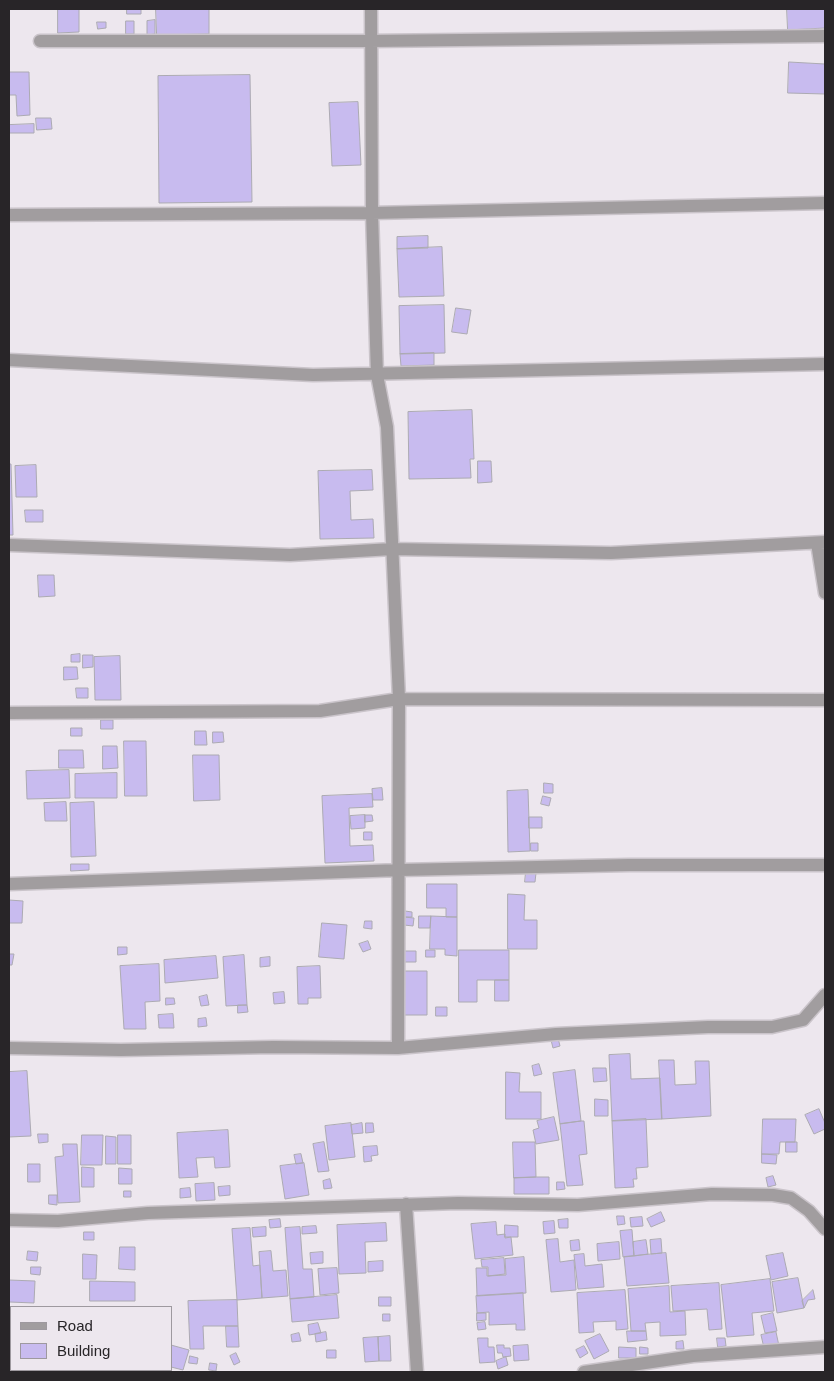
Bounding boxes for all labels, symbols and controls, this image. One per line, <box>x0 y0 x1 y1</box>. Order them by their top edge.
legend <box>10 1306 172 1371</box>
text: Road <box>57 1317 93 1334</box>
text: Building <box>57 1342 110 1359</box>

